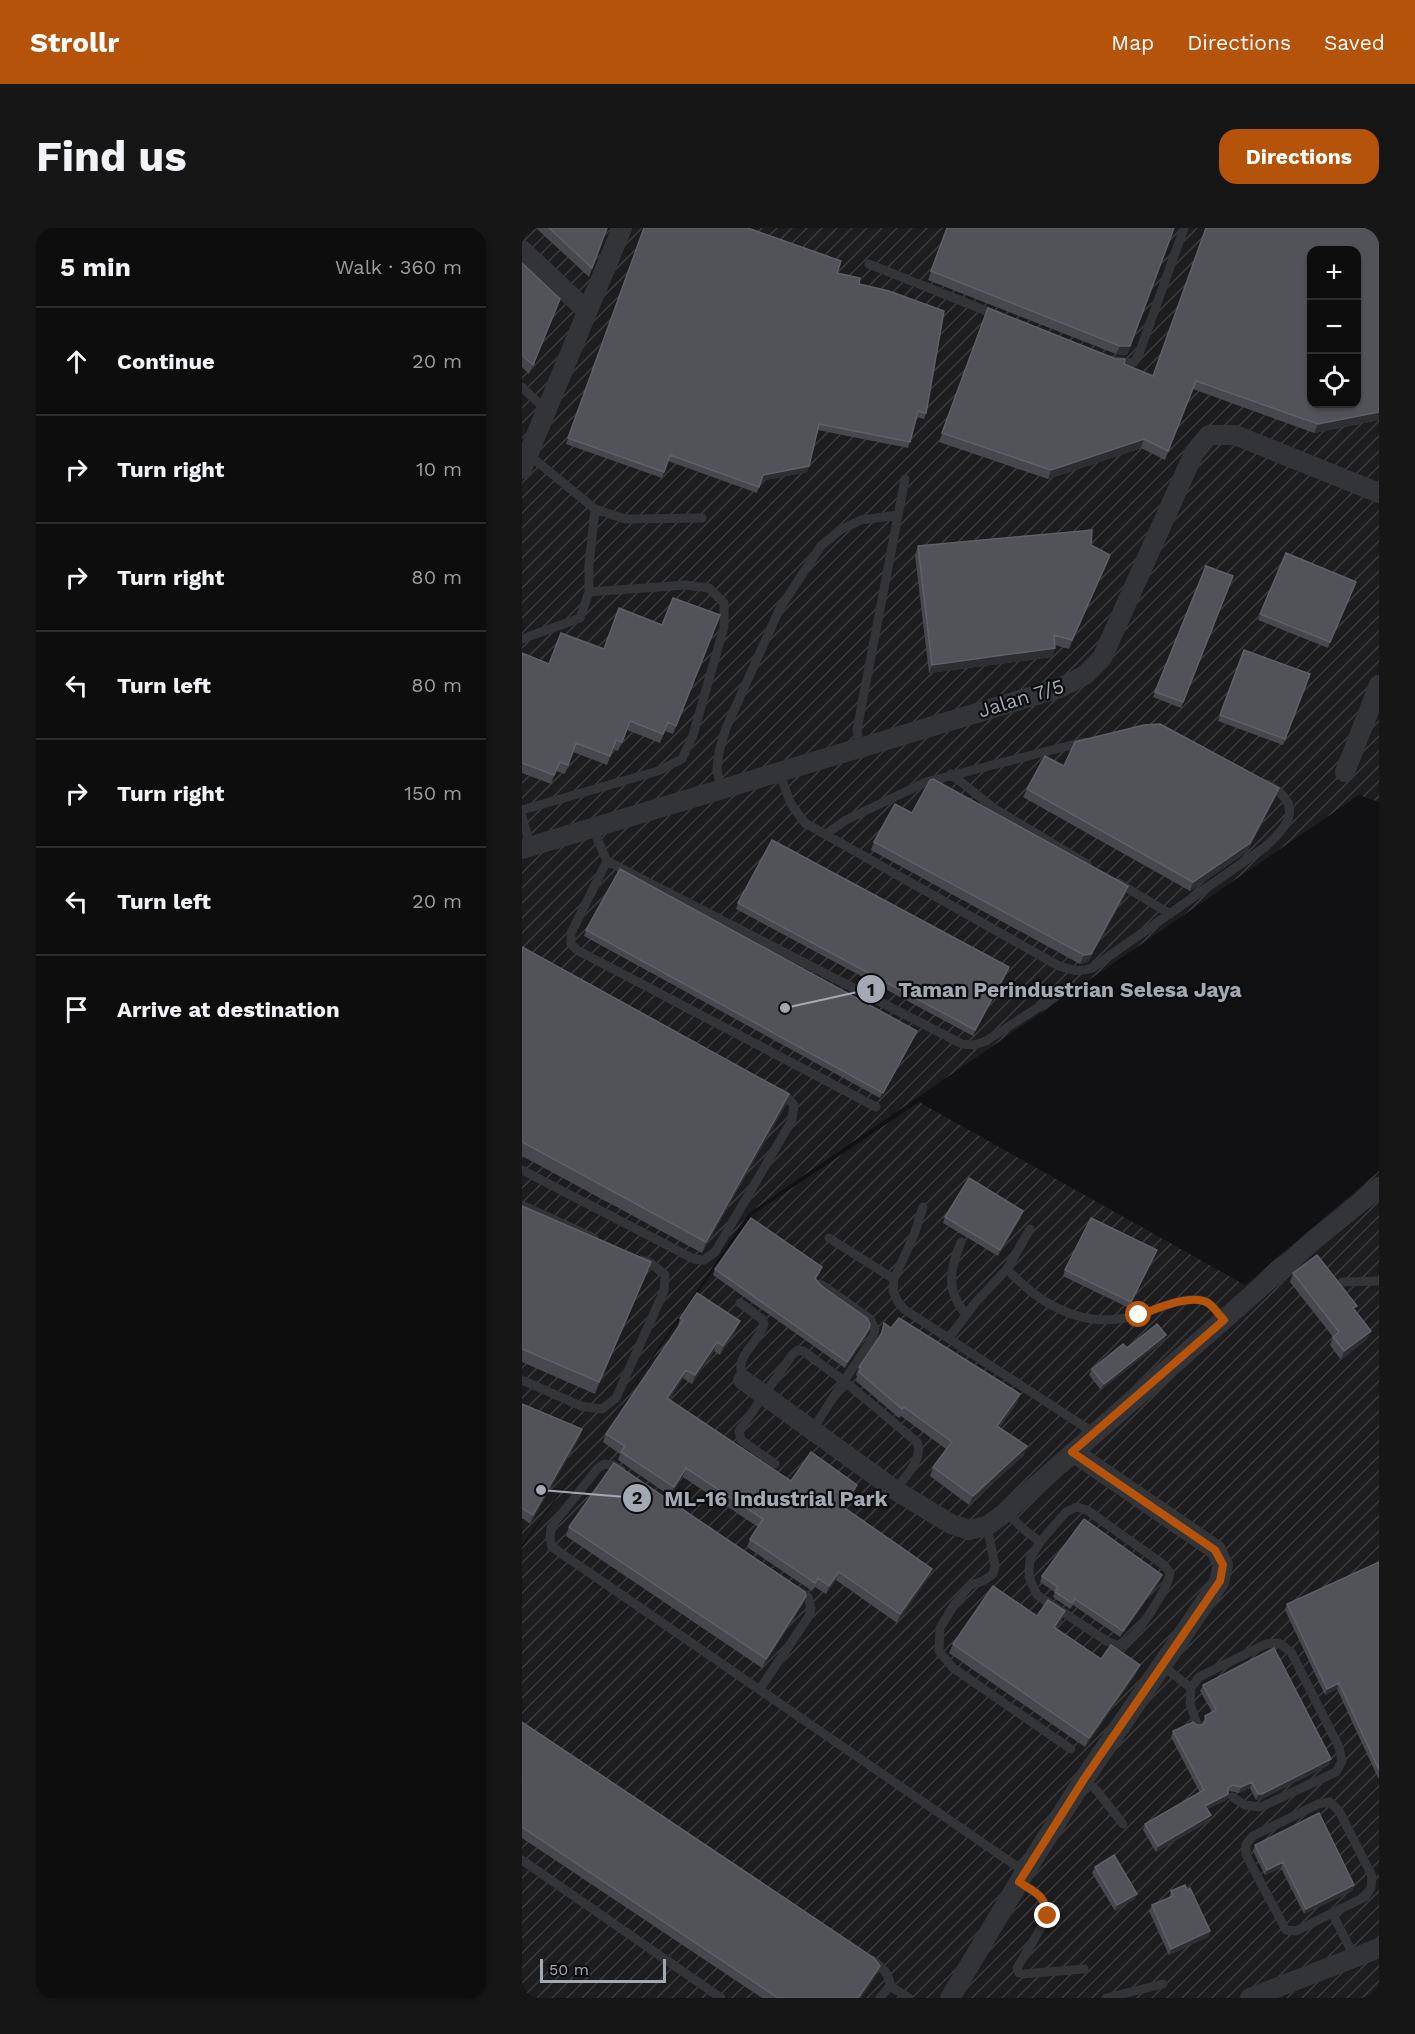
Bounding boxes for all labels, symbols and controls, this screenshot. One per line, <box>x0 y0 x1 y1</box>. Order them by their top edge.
text: Strollr <box>30 26 119 59</box>
text: Map <box>1111 30 1154 55</box>
text: Directions <box>1187 30 1291 55</box>
text: Saved <box>1324 30 1385 55</box>
button: Directions <box>1219 129 1379 184</box>
text: Find us <box>36 132 187 181</box>
map controls <box>1307 246 1361 408</box>
button: + <box>1307 246 1361 300</box>
text: 5 min <box>60 252 131 282</box>
text: Walk · 360 m <box>335 255 462 279</box>
button: − <box>1307 300 1361 354</box>
icon: ahead <box>60 345 93 378</box>
text: Continue <box>117 349 215 374</box>
text: 20 m <box>412 349 462 373</box>
button: locate <box>1307 354 1361 408</box>
icon: right <box>60 453 93 486</box>
text: Turn right <box>117 457 224 482</box>
text: 10 m <box>416 457 462 481</box>
icon: right <box>60 561 93 594</box>
text: Turn right <box>117 565 224 590</box>
text: 80 m <box>411 565 462 589</box>
icon: left <box>60 669 93 702</box>
text: Turn left <box>117 673 211 698</box>
text: 80 m <box>411 673 462 697</box>
street label: Jalan 7/5 <box>975 674 1067 722</box>
icon: right <box>60 777 93 810</box>
text: Turn right <box>117 781 224 806</box>
text: 150 m <box>404 781 462 805</box>
icon: left <box>60 885 93 918</box>
text: Turn left <box>117 889 211 914</box>
text: 20 m <box>412 889 462 913</box>
callout: Taman Perindustrian Selesa Jaya <box>856 970 1254 1009</box>
text: Taman Perindustrian Selesa Jaya <box>898 977 1243 1002</box>
text: 1 <box>867 979 875 1000</box>
icon: arrive <box>60 993 93 1026</box>
text: Arrive at destination <box>117 997 340 1022</box>
route start <box>1125 1301 1151 1327</box>
callout: ML-16 Industrial Park <box>622 1479 900 1518</box>
text: ML-16 Industrial Park <box>664 1486 889 1511</box>
text: 2 <box>632 1487 642 1508</box>
route end <box>1034 1902 1060 1928</box>
scale bar <box>540 1956 666 1984</box>
text: 50 m <box>549 1960 589 1979</box>

